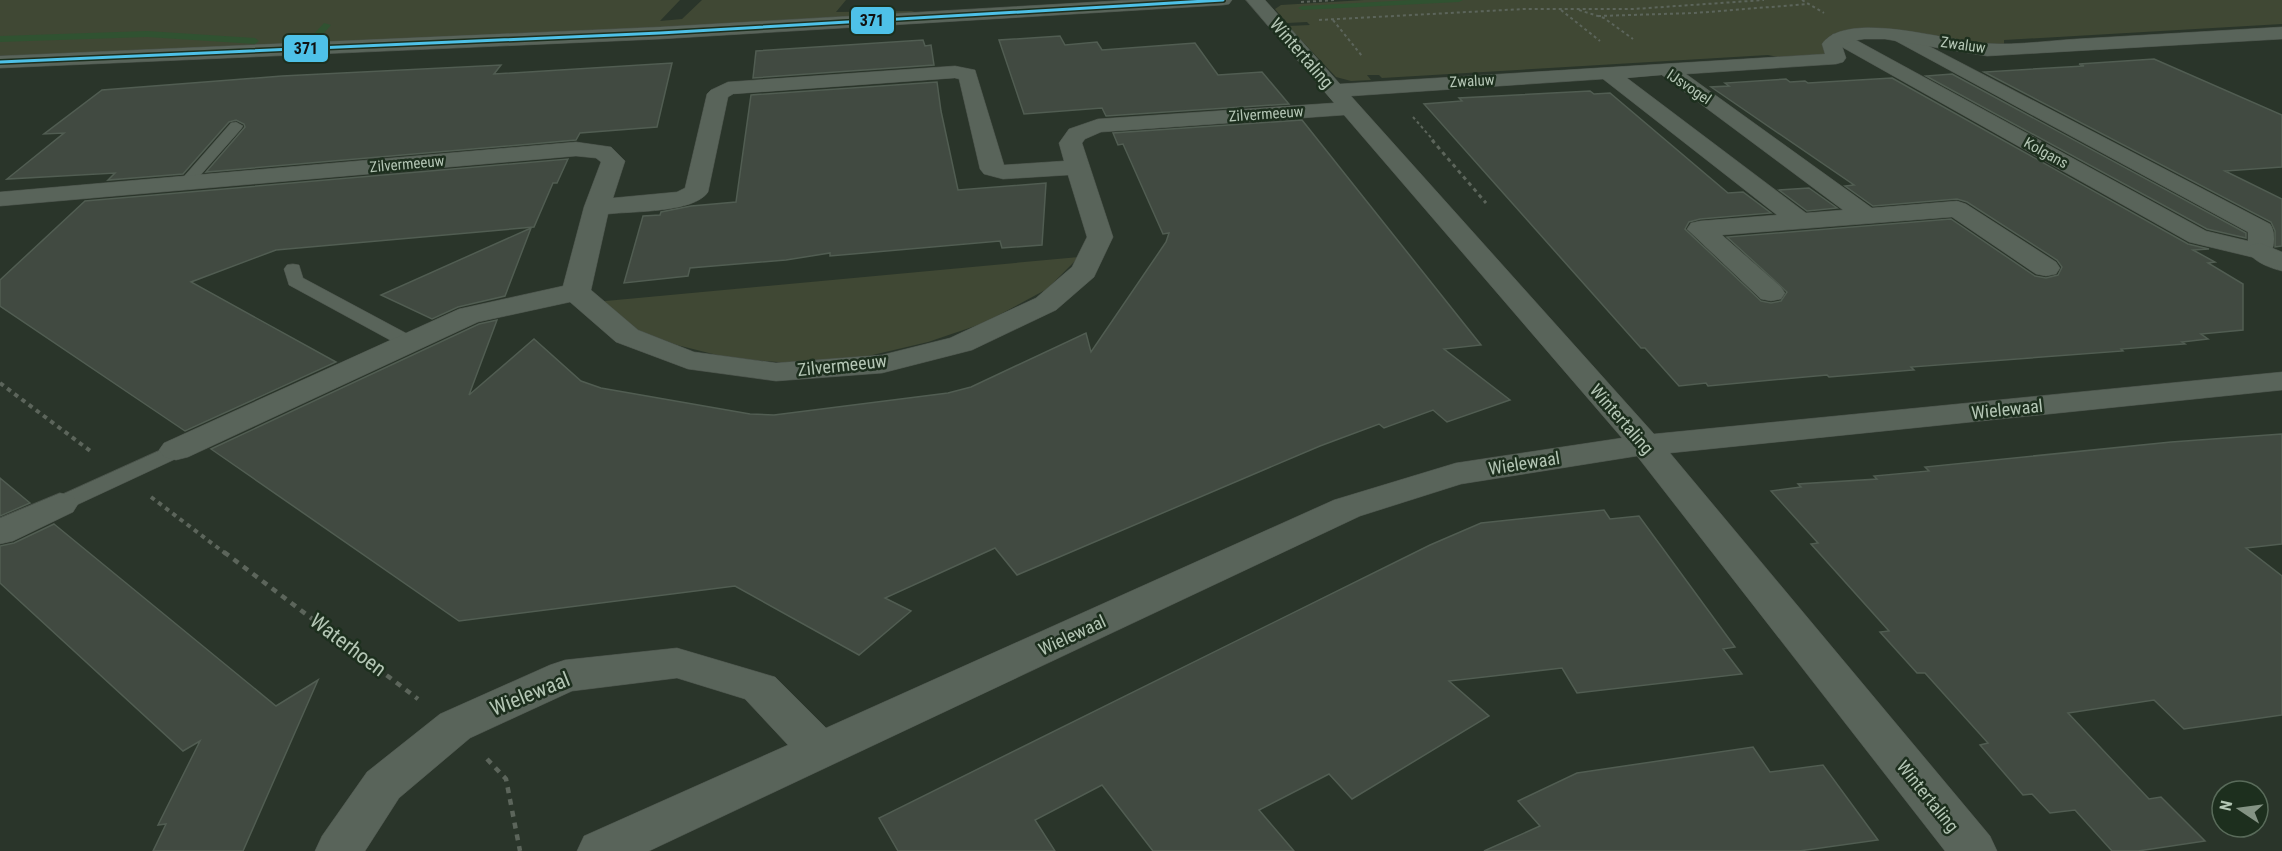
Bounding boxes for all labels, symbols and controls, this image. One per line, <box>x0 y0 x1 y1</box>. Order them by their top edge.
line badge: 371 <box>850 6 895 35</box>
text: 371 <box>860 11 884 30</box>
street label: Wintertaling <box>1266 14 1338 92</box>
street label: Zwaluw <box>1939 33 1987 57</box>
line badge: 371 <box>283 34 329 63</box>
text: 371 <box>294 39 318 58</box>
street label: IJsvogel <box>1663 66 1715 108</box>
street label: Zwaluw <box>1449 71 1495 91</box>
street label: Zilvermeeuw <box>1228 102 1304 126</box>
street label: Kolgans <box>2021 134 2071 172</box>
street label: Zilvermeeuw <box>369 152 445 176</box>
street label: Zilvermeeuw <box>796 350 888 380</box>
street label: Wintertaling <box>1586 380 1658 458</box>
street label: Wielewaal <box>1970 395 2044 423</box>
street label: Wielewaal <box>1487 447 1561 479</box>
street label: Waterhoen <box>305 609 391 681</box>
street label: Wielewaal <box>1035 610 1109 660</box>
street label: Wielewaal <box>487 667 573 721</box>
street label: Wintertaling <box>1893 756 1963 836</box>
north arrow <box>2210 779 2270 839</box>
text: N <box>2216 799 2236 813</box>

